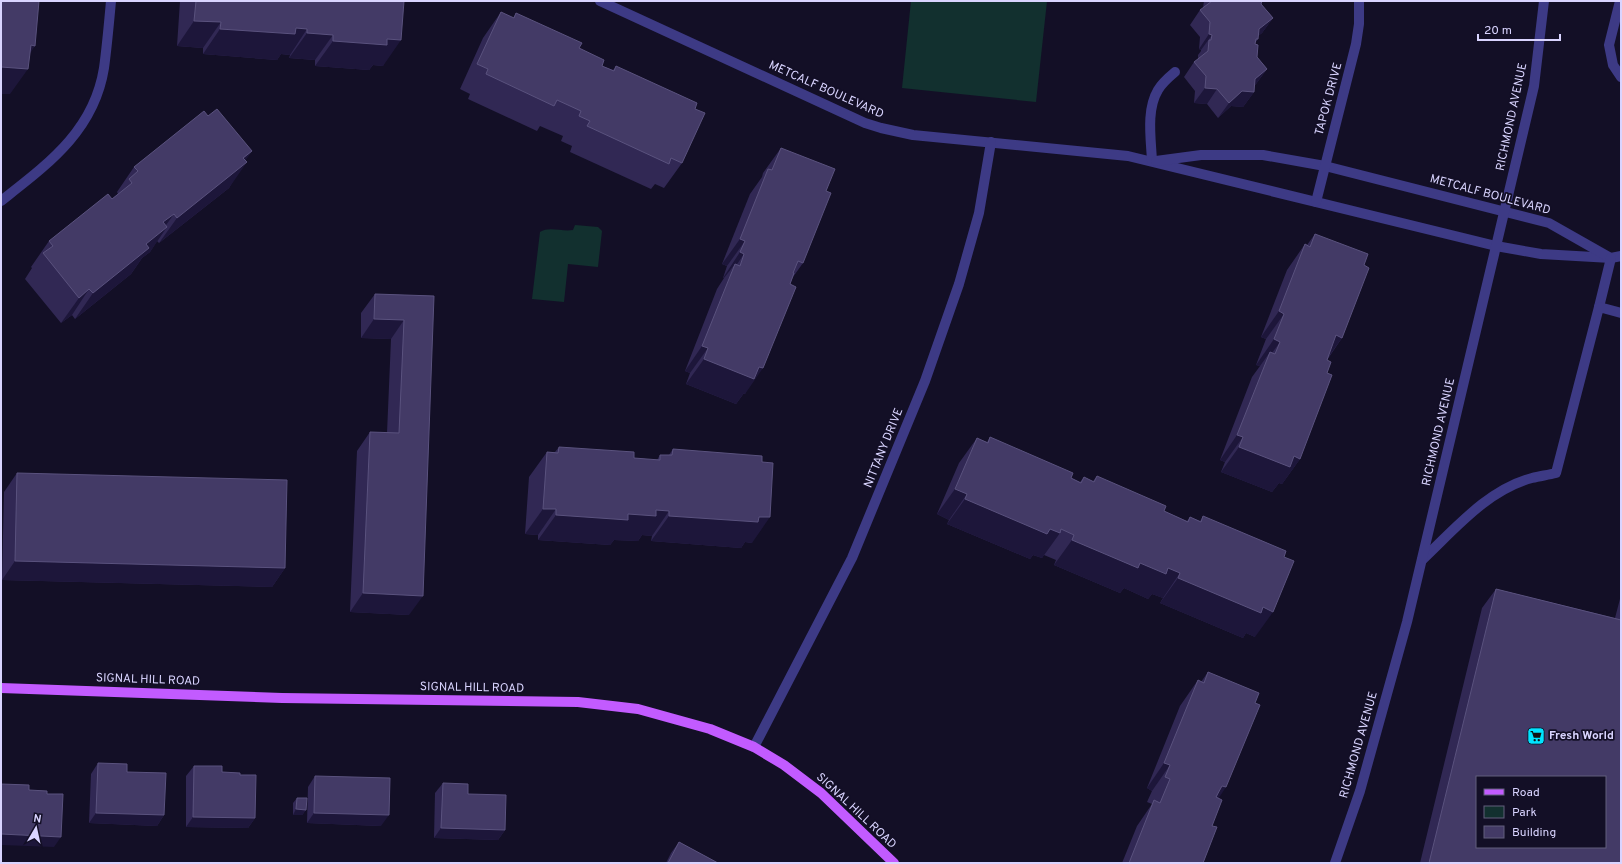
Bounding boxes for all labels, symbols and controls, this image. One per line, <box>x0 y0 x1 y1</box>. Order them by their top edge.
scale bar <box>1478 16 1560 42</box>
text: 20 m <box>1484 23 1512 39</box>
street label: METCALF BOULEVARD <box>766 57 886 123</box>
street label: TAPOK DRIVE <box>1312 61 1346 137</box>
street label: RICHMOND AVENUE <box>1493 61 1531 173</box>
street label: METCALF BOULEVARD <box>1428 171 1552 219</box>
street label: RICHMOND AVENUE <box>1419 376 1459 488</box>
street label: NITTANY DRIVE <box>861 406 907 490</box>
street label: SIGNAL HILL ROAD <box>96 670 200 690</box>
street label: SIGNAL HILL ROAD <box>420 679 524 697</box>
street label: RICHMOND AVENUE <box>1336 690 1382 800</box>
supermarket icon: Fresh World <box>1526 726 1546 746</box>
place label: Fresh World <box>1549 728 1614 744</box>
street label: SIGNAL HILL ROAD <box>812 770 900 852</box>
legend <box>1476 776 1606 848</box>
text: Road <box>1512 785 1540 801</box>
text: Park <box>1512 805 1537 821</box>
north arrow <box>16 808 56 848</box>
text: N <box>32 812 42 827</box>
text: Building <box>1512 825 1556 841</box>

